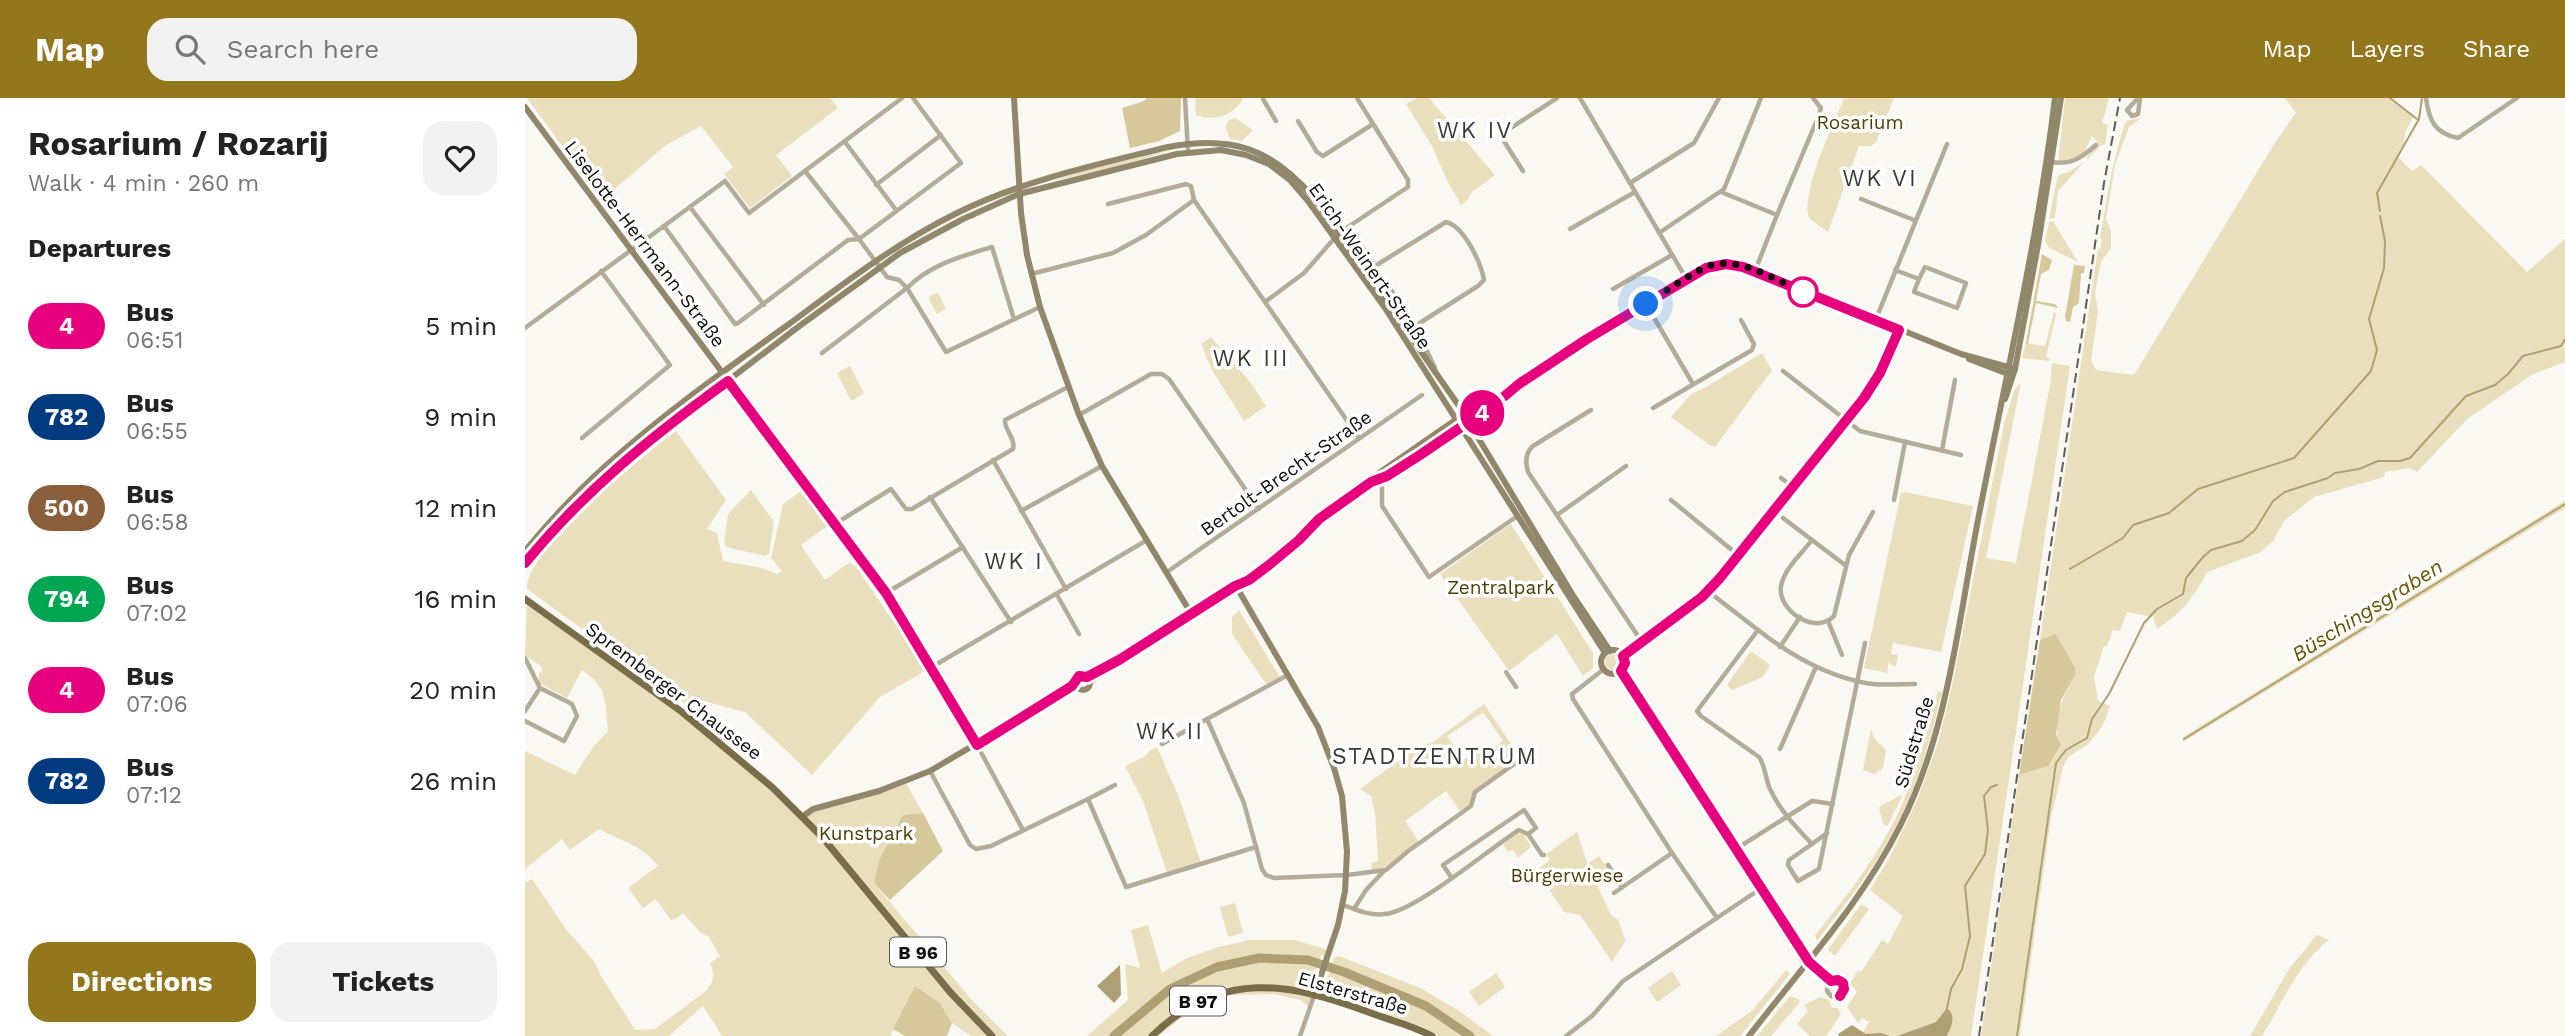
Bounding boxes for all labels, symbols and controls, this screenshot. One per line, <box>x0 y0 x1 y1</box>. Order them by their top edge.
search box <box>147 18 637 81</box>
text: Map <box>35 30 105 69</box>
icon: search <box>171 30 209 68</box>
text: Search here <box>227 34 379 64</box>
text: Map <box>2263 35 2311 63</box>
text: Layers <box>2349 35 2425 63</box>
text: Share <box>2463 35 2530 63</box>
park label: Rosarium <box>1816 111 1904 134</box>
district label: WK IV <box>1437 117 1513 144</box>
button: heart <box>423 121 497 195</box>
text: Rosarium / Rozarij <box>28 124 328 163</box>
street label: Liselotte-Herrmann-Straße <box>560 136 730 352</box>
district label: WK VI <box>1842 165 1918 192</box>
text: Walk · 4 min · 260 m <box>28 170 259 197</box>
street label: Erich-Weinert-Straße <box>1304 178 1436 354</box>
text: Departures <box>28 233 171 263</box>
unlabelled marker <box>1788 277 1818 307</box>
your location <box>1628 286 1663 321</box>
text: Bus <box>126 297 174 327</box>
text: 5 min <box>425 311 497 341</box>
text: 4 <box>59 312 74 340</box>
text: 06:51 <box>126 327 183 354</box>
district label: WK III <box>1212 345 1290 372</box>
text: Bus <box>126 388 174 418</box>
line badge: 4 <box>1459 390 1505 436</box>
text: 4 <box>1474 399 1490 427</box>
text: 9 min <box>424 402 497 432</box>
text: 782 <box>45 403 88 431</box>
street label: Bertolt-Brecht-Straße <box>1196 405 1376 541</box>
text: 06:55 <box>126 418 188 445</box>
text: Bus <box>126 479 174 509</box>
text: 12 min <box>415 493 497 523</box>
text: 500 <box>44 494 89 522</box>
text: 06:58 <box>126 509 189 536</box>
district label: WK I <box>984 548 1044 575</box>
water label: Büschingsgraben <box>2287 553 2447 667</box>
text: Bus <box>126 570 174 600</box>
park label: Zentralpark <box>1447 576 1555 599</box>
text: 16 min <box>414 584 497 614</box>
text: 794 <box>44 585 89 613</box>
text: 07:02 <box>126 600 187 627</box>
street label: Spremberger Chaussee <box>581 617 767 765</box>
text: Bus <box>126 661 174 691</box>
text: 20 min <box>409 675 497 705</box>
text: 4 <box>59 676 74 704</box>
text: 07:06 <box>126 691 188 718</box>
street label: Südstraße <box>1889 693 1939 791</box>
district label: WK II <box>1136 718 1204 745</box>
district label: STADTZENTRUM <box>1332 743 1538 770</box>
text: Bus <box>126 752 174 782</box>
text: 26 min <box>409 766 497 796</box>
text: 782 <box>45 767 88 795</box>
text: 07:12 <box>126 782 182 809</box>
park label: Kunstpark <box>819 822 914 845</box>
park label: Bürgerwiese <box>1510 864 1624 887</box>
road number: B 96 <box>890 938 946 966</box>
button: Directions <box>28 942 256 1022</box>
button: Tickets <box>270 942 497 1022</box>
street label: Elsterstraße <box>1295 966 1411 1020</box>
road number: B 97 <box>1170 986 1226 1016</box>

